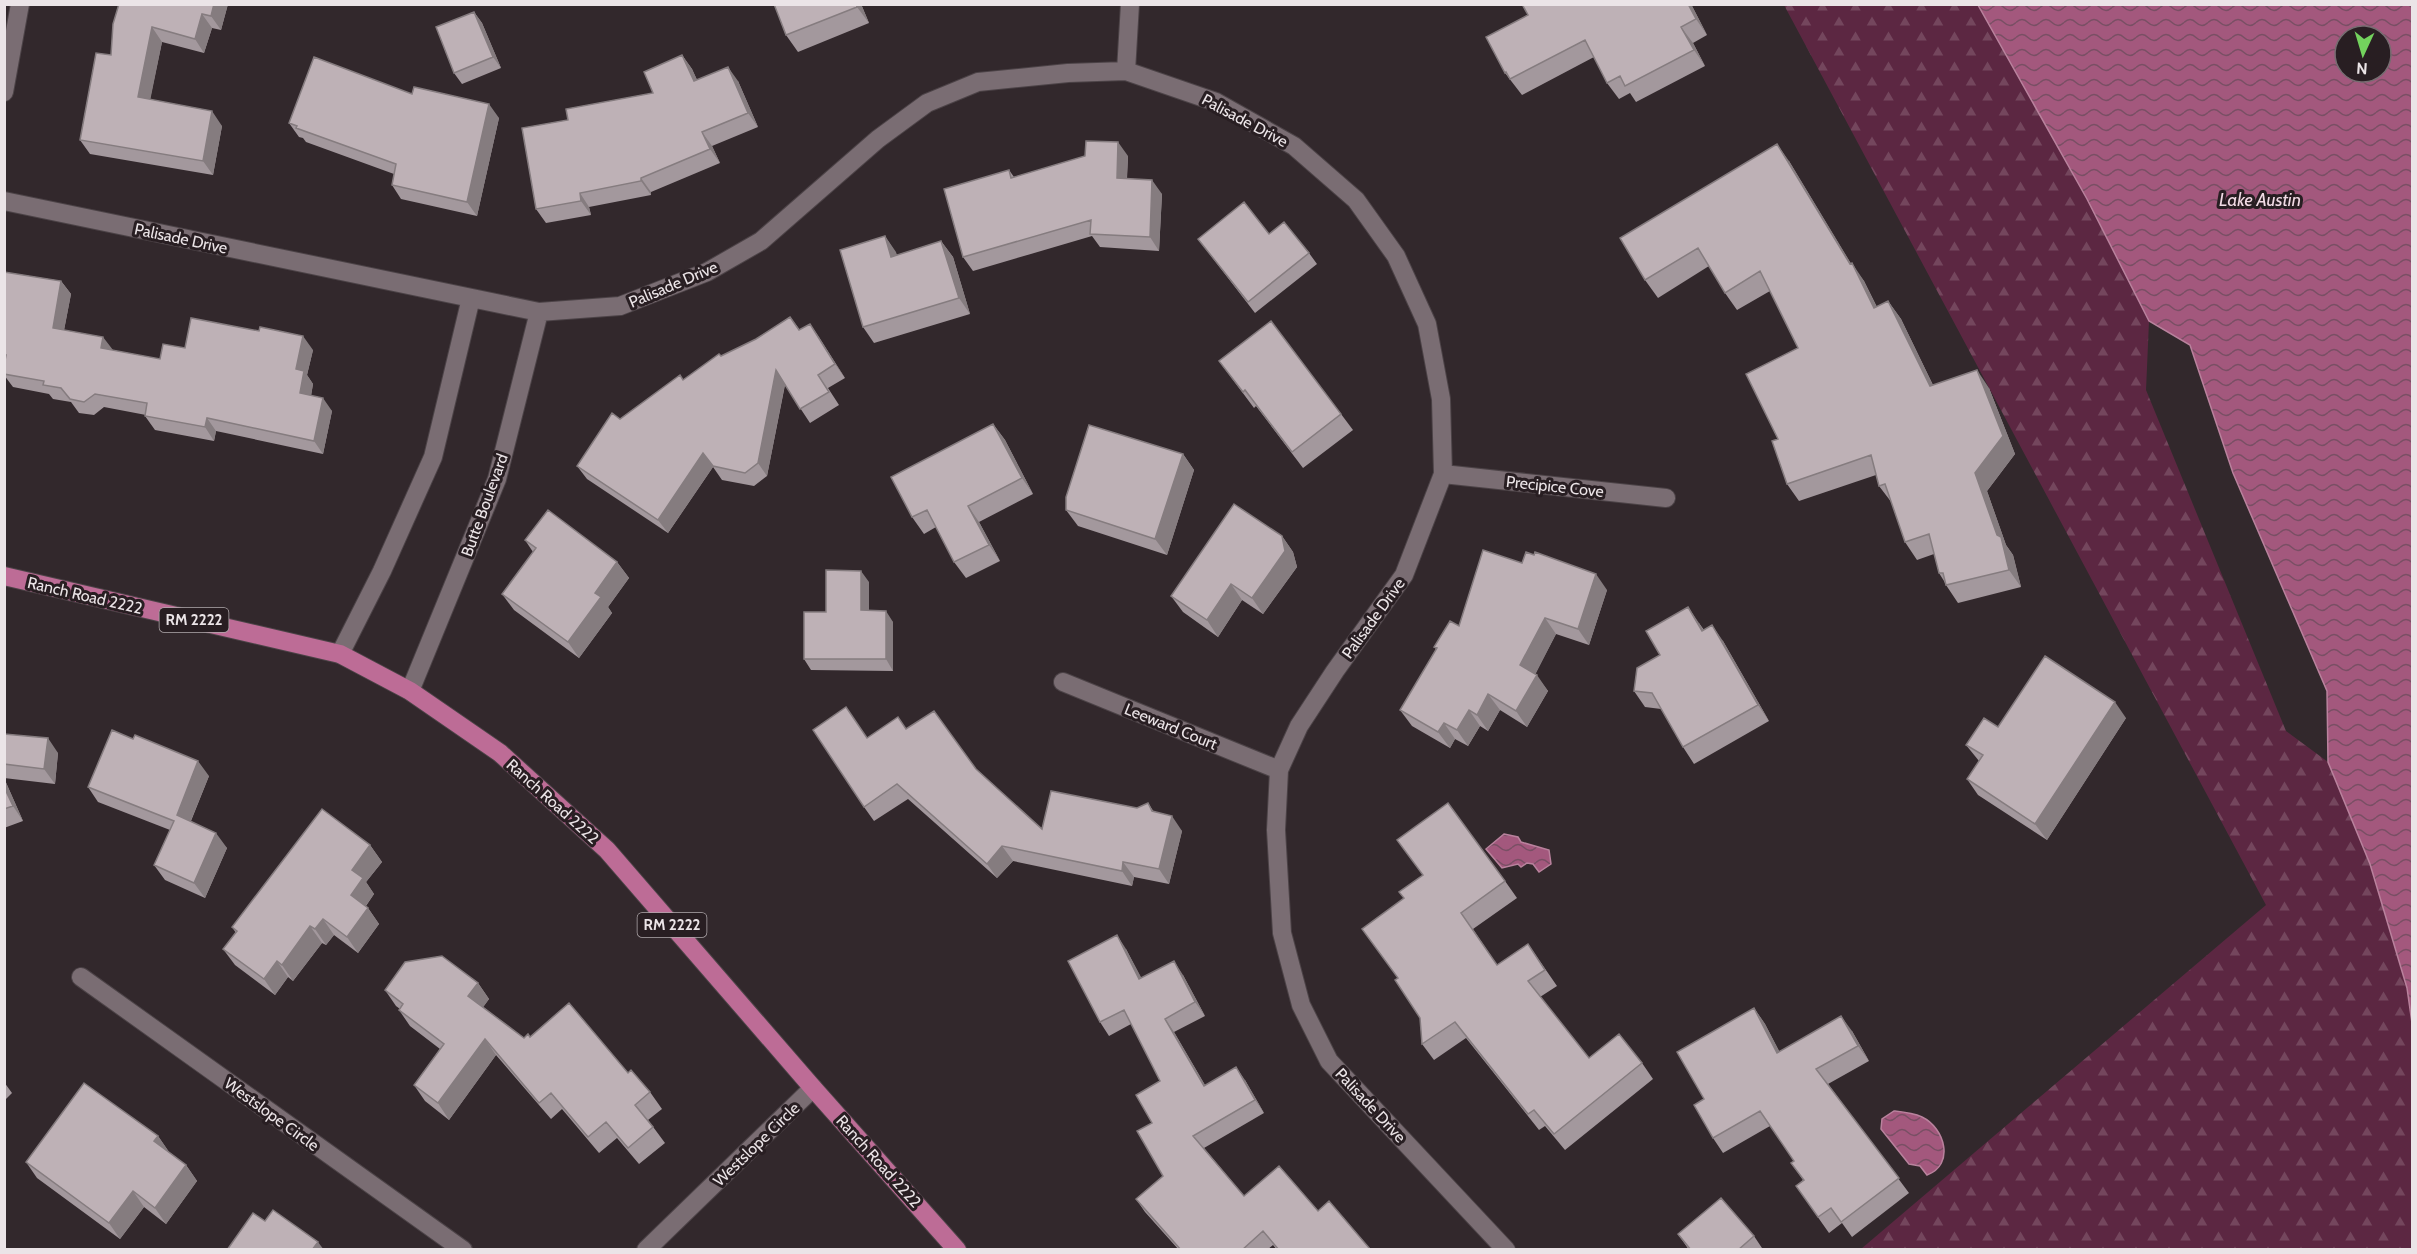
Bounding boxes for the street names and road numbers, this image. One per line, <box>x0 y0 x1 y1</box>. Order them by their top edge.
street label: Palisade Drive <box>1199 90 1291 151</box>
street label: Palisade Drive <box>133 219 229 258</box>
street label: Palisade Drive <box>626 257 720 312</box>
street label: Butte Boulevard <box>457 451 512 559</box>
street label: Precipice Cove <box>1505 472 1605 501</box>
street label: Ranch Road 2222 <box>25 573 144 618</box>
street label: Palisade Drive <box>1338 574 1409 662</box>
road number: RM 2222 <box>160 608 228 632</box>
street label: Leeward Court <box>1122 699 1220 754</box>
street label: Ranch Road 2222 <box>503 755 603 848</box>
road number: RM 2222 <box>638 913 706 937</box>
street label: Palisade Drive <box>1331 1064 1410 1146</box>
street label: Westslope Circle <box>221 1074 323 1155</box>
street label: Westslope Circle <box>709 1099 803 1190</box>
street label: Ranch Road 2222 <box>832 1111 925 1211</box>

